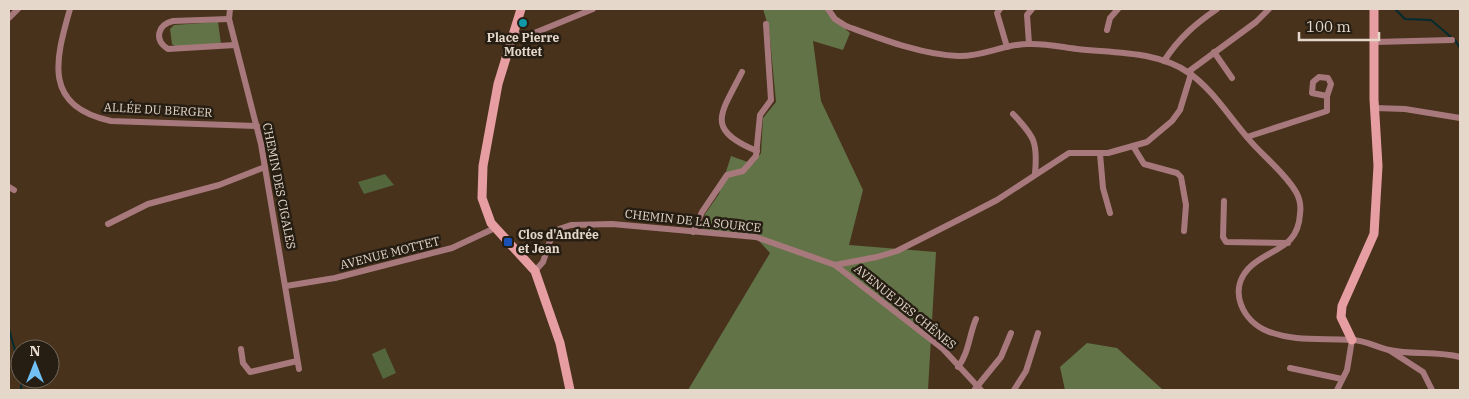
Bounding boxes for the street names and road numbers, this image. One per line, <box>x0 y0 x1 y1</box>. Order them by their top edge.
street label: ALLÉE DU BERGER <box>103 99 213 120</box>
street label: CHEMIN DES CIGALES <box>260 122 299 250</box>
street label: CHEMIN DE LA SOURCE <box>624 206 762 235</box>
street label: AVENUE MOTTET <box>338 233 442 272</box>
street label: AVENUE DES CHÊNES <box>851 261 959 352</box>

